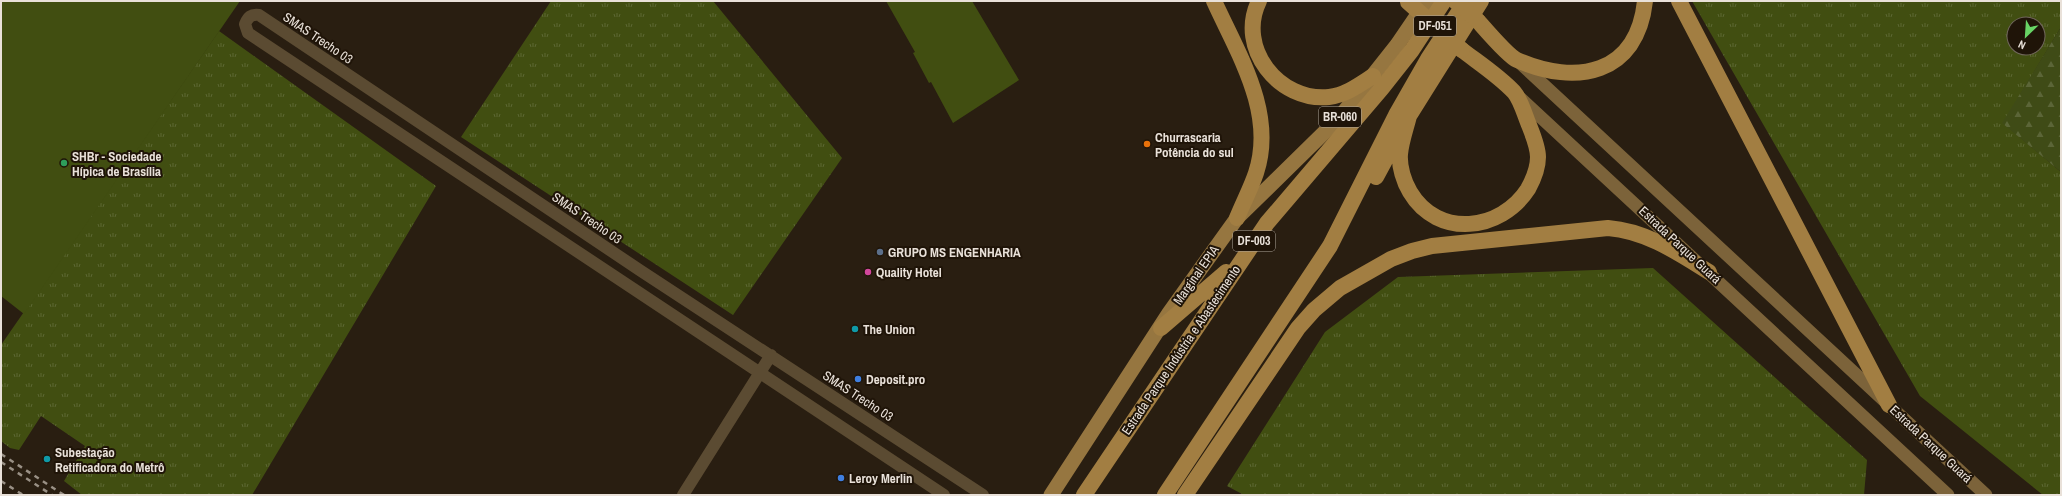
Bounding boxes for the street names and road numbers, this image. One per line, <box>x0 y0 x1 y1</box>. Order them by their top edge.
street label: SMAS Trecho 03 <box>280 8 356 68</box>
road number: DF-051 <box>1414 16 1456 36</box>
road number: BR-060 <box>1319 107 1361 127</box>
street label: SMAS Trecho 03 <box>549 188 625 248</box>
street label: Estrada Parque Guará <box>1635 202 1725 288</box>
road number: DF-003 <box>1233 231 1275 251</box>
street label: Marginal EPIA <box>1169 241 1223 308</box>
street label: Estrada Parque Indústria e Abastecimento <box>1118 262 1244 438</box>
street label: SMAS Trecho 03 <box>820 367 896 425</box>
street label: Estrada Parque Guará <box>1886 401 1976 487</box>

